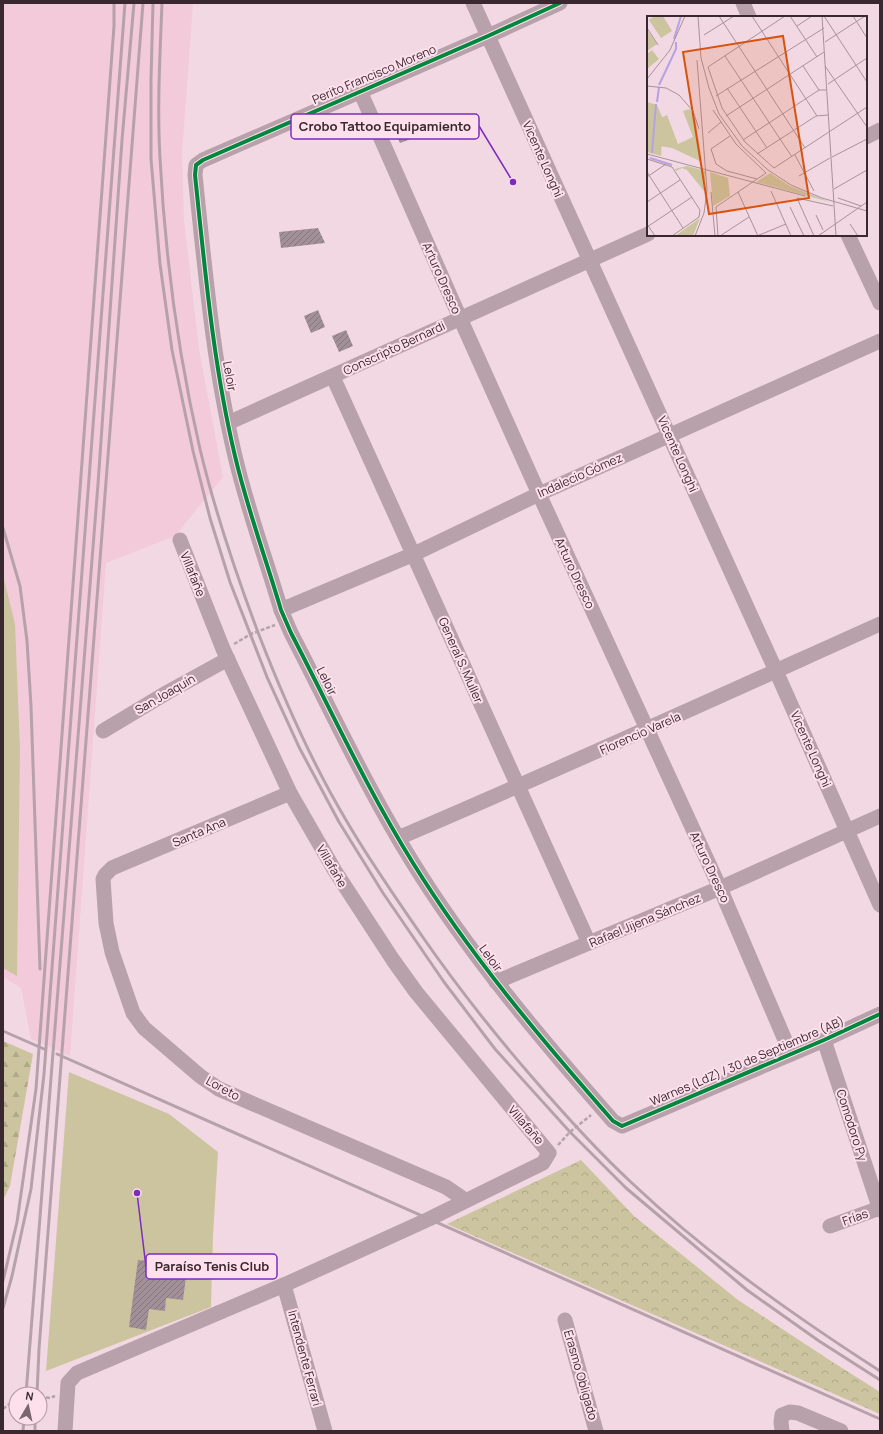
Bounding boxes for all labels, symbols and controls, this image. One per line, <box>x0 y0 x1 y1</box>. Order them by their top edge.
inset map <box>647 16 867 236</box>
street label: Perito Francisco Moreno <box>309 40 439 108</box>
callout: Crobo Tattoo Equipamiento <box>291 114 479 139</box>
text: Crobo Tattoo Equipamiento <box>299 117 471 135</box>
street label: Vicente Longhi <box>519 118 567 200</box>
street label: Arturo Dresco <box>419 239 465 317</box>
street label: Conscripto Bernardi <box>340 317 448 379</box>
street label: Leloir <box>219 360 241 393</box>
street label: Vicente Longhi <box>654 413 702 495</box>
street label: Indalecio Gómez <box>535 449 625 501</box>
street label: Arturo Dresco <box>551 535 599 611</box>
street label: Villafañe <box>176 549 210 599</box>
street label: General S. Muller <box>435 614 488 706</box>
street label: Leloir <box>313 664 342 699</box>
street label: San Joaquín <box>132 670 198 718</box>
street label: Florencio Varela <box>597 708 683 758</box>
street label: Vicente Longhi <box>787 708 835 790</box>
street label: Santa Ana <box>170 813 228 851</box>
street label: Arturo Dresco <box>686 829 734 905</box>
street label: Villafañe <box>313 841 351 891</box>
street label: Rafael Jijena Sánchez <box>586 889 704 951</box>
street label: Leloir <box>475 941 507 976</box>
street label: Warnes (LdZ) / 30 de Septiembre (AB) <box>647 1012 847 1110</box>
street label: Loreto <box>203 1072 243 1104</box>
street label: Comodoro Py <box>832 1087 872 1164</box>
street label: Villafañe <box>504 1102 548 1148</box>
street label: Frías <box>840 1205 870 1229</box>
callout: Paraíso Tenis Club <box>146 1254 277 1279</box>
text: Paraíso Tenis Club <box>155 1257 269 1275</box>
street label: Intendente Ferrari <box>284 1308 326 1408</box>
street label: Erasmo Obligado <box>560 1328 602 1422</box>
north arrow <box>8 1386 48 1426</box>
text: N <box>25 1388 35 1404</box>

